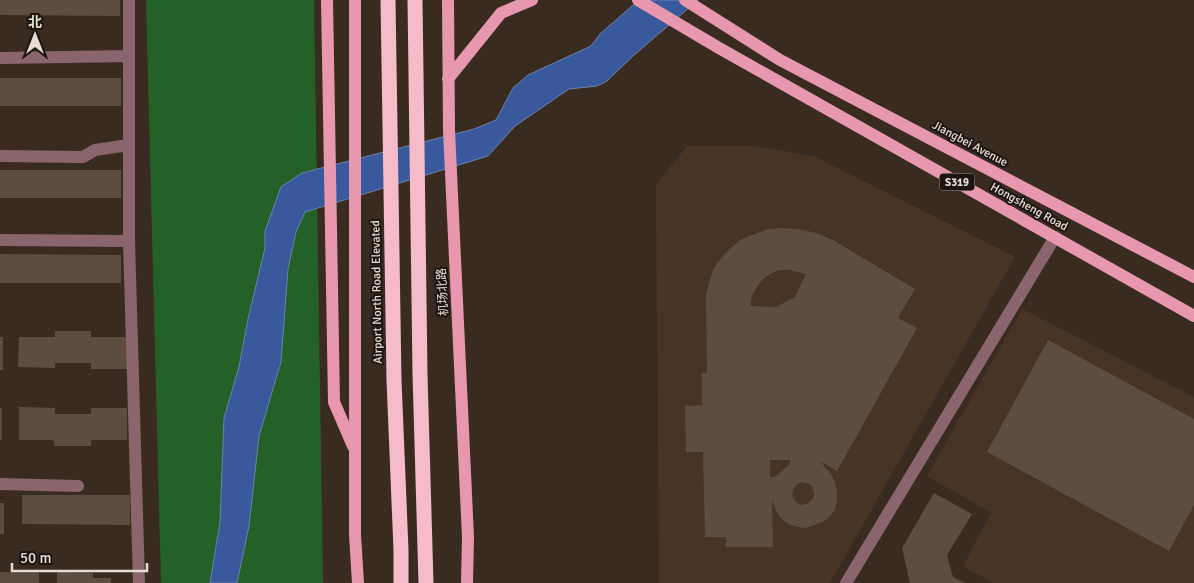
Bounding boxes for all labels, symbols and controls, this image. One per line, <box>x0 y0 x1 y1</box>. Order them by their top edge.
north arrow <box>10 10 60 60</box>
text: 北 <box>28 14 42 31</box>
street label: Jiangbei Avenue <box>930 118 1010 170</box>
road number: S319 <box>940 173 974 190</box>
street label: Hongsheng Road <box>988 180 1070 234</box>
street label: Airport North Road Elevated <box>368 220 386 364</box>
street label: 机场北路 <box>434 268 452 316</box>
scale bar <box>12 540 148 572</box>
text: 50 m <box>20 549 51 567</box>

